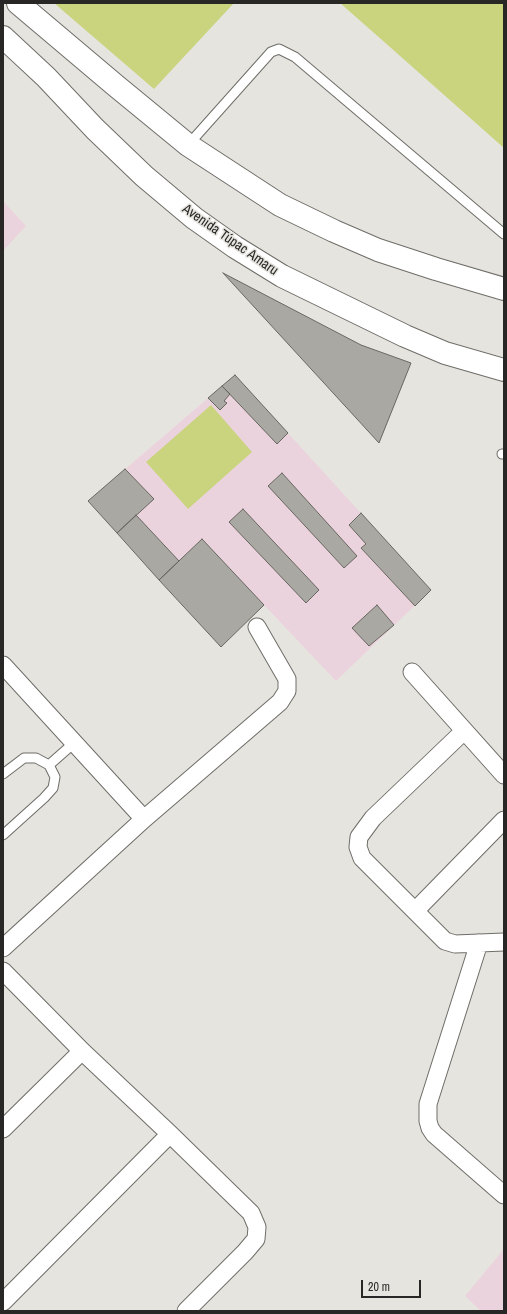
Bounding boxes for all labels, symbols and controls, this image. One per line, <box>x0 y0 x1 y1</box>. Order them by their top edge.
street label: Avenida Túpac Amaru <box>179 201 281 279</box>
scale bar <box>363 1272 423 1298</box>
text: 20 m <box>368 1279 390 1295</box>

